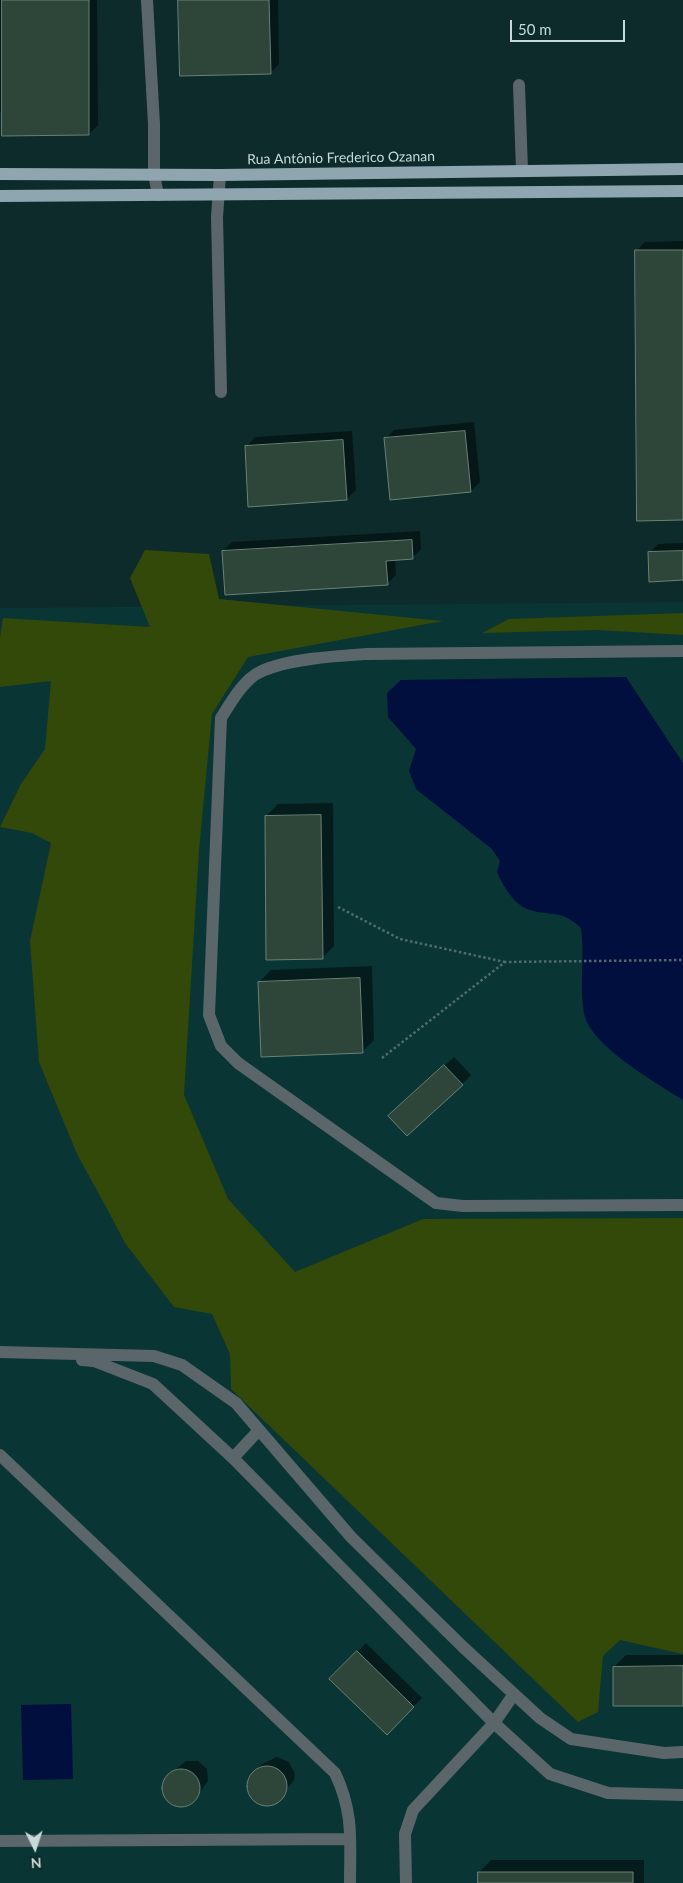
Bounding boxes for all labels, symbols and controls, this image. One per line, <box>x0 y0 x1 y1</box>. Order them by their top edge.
scale bar <box>513 10 628 42</box>
text: 50 m <box>518 20 552 38</box>
street label: Rua Antônio Frederico Ozanan <box>247 148 435 168</box>
north arrow <box>10 1823 60 1873</box>
text: N <box>30 1855 42 1872</box>

